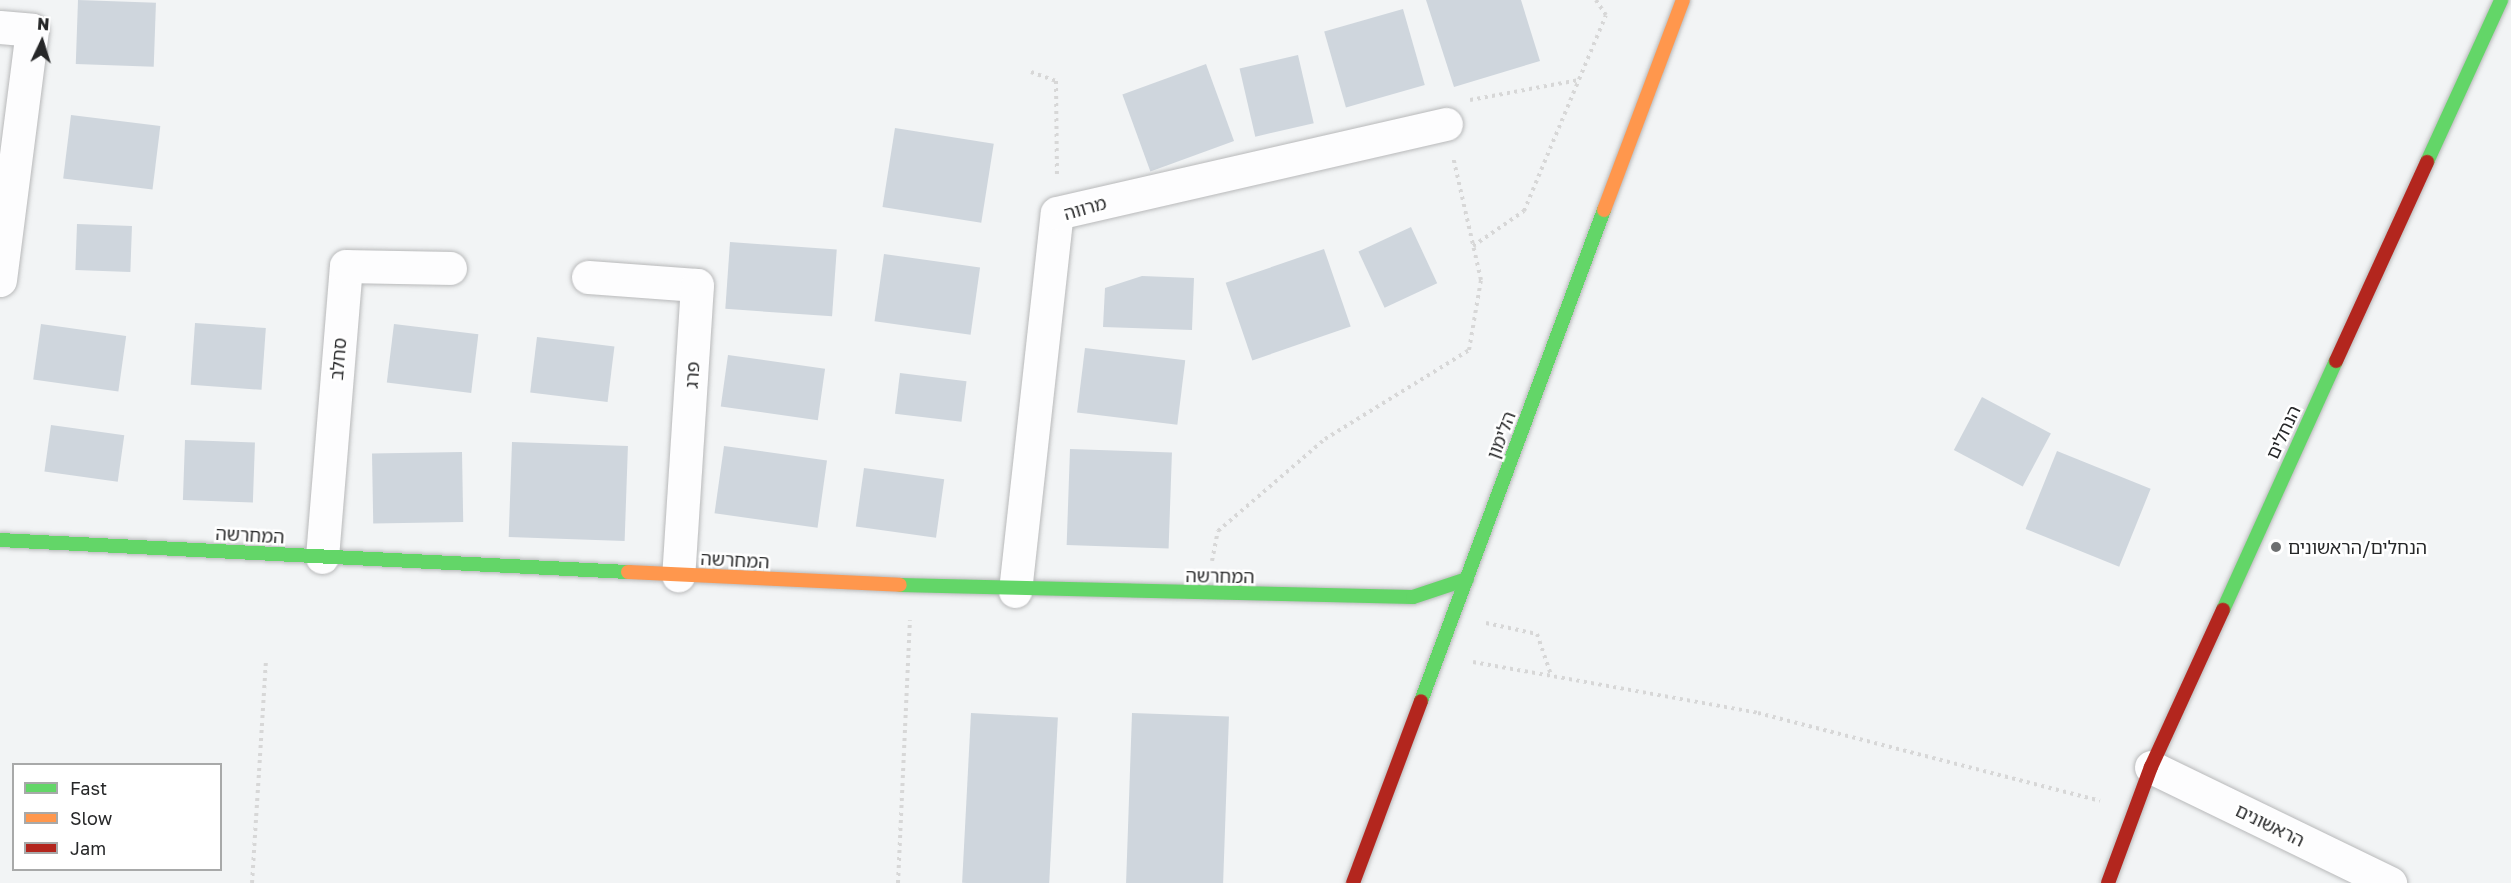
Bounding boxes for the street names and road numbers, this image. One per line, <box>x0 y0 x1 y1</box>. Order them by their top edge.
street label: מרווה <box>1061 192 1109 224</box>
street label: סחלב <box>325 337 351 381</box>
street label: פרג <box>680 361 704 389</box>
street label: הנחלים <box>2261 402 2305 462</box>
street label: הלימון <box>1482 408 1520 462</box>
street label: המחרשה <box>215 522 285 548</box>
street label: המחרשה <box>700 547 770 573</box>
street label: המחרשה <box>1185 565 1255 587</box>
street label: הראשונים <box>2232 799 2308 851</box>

